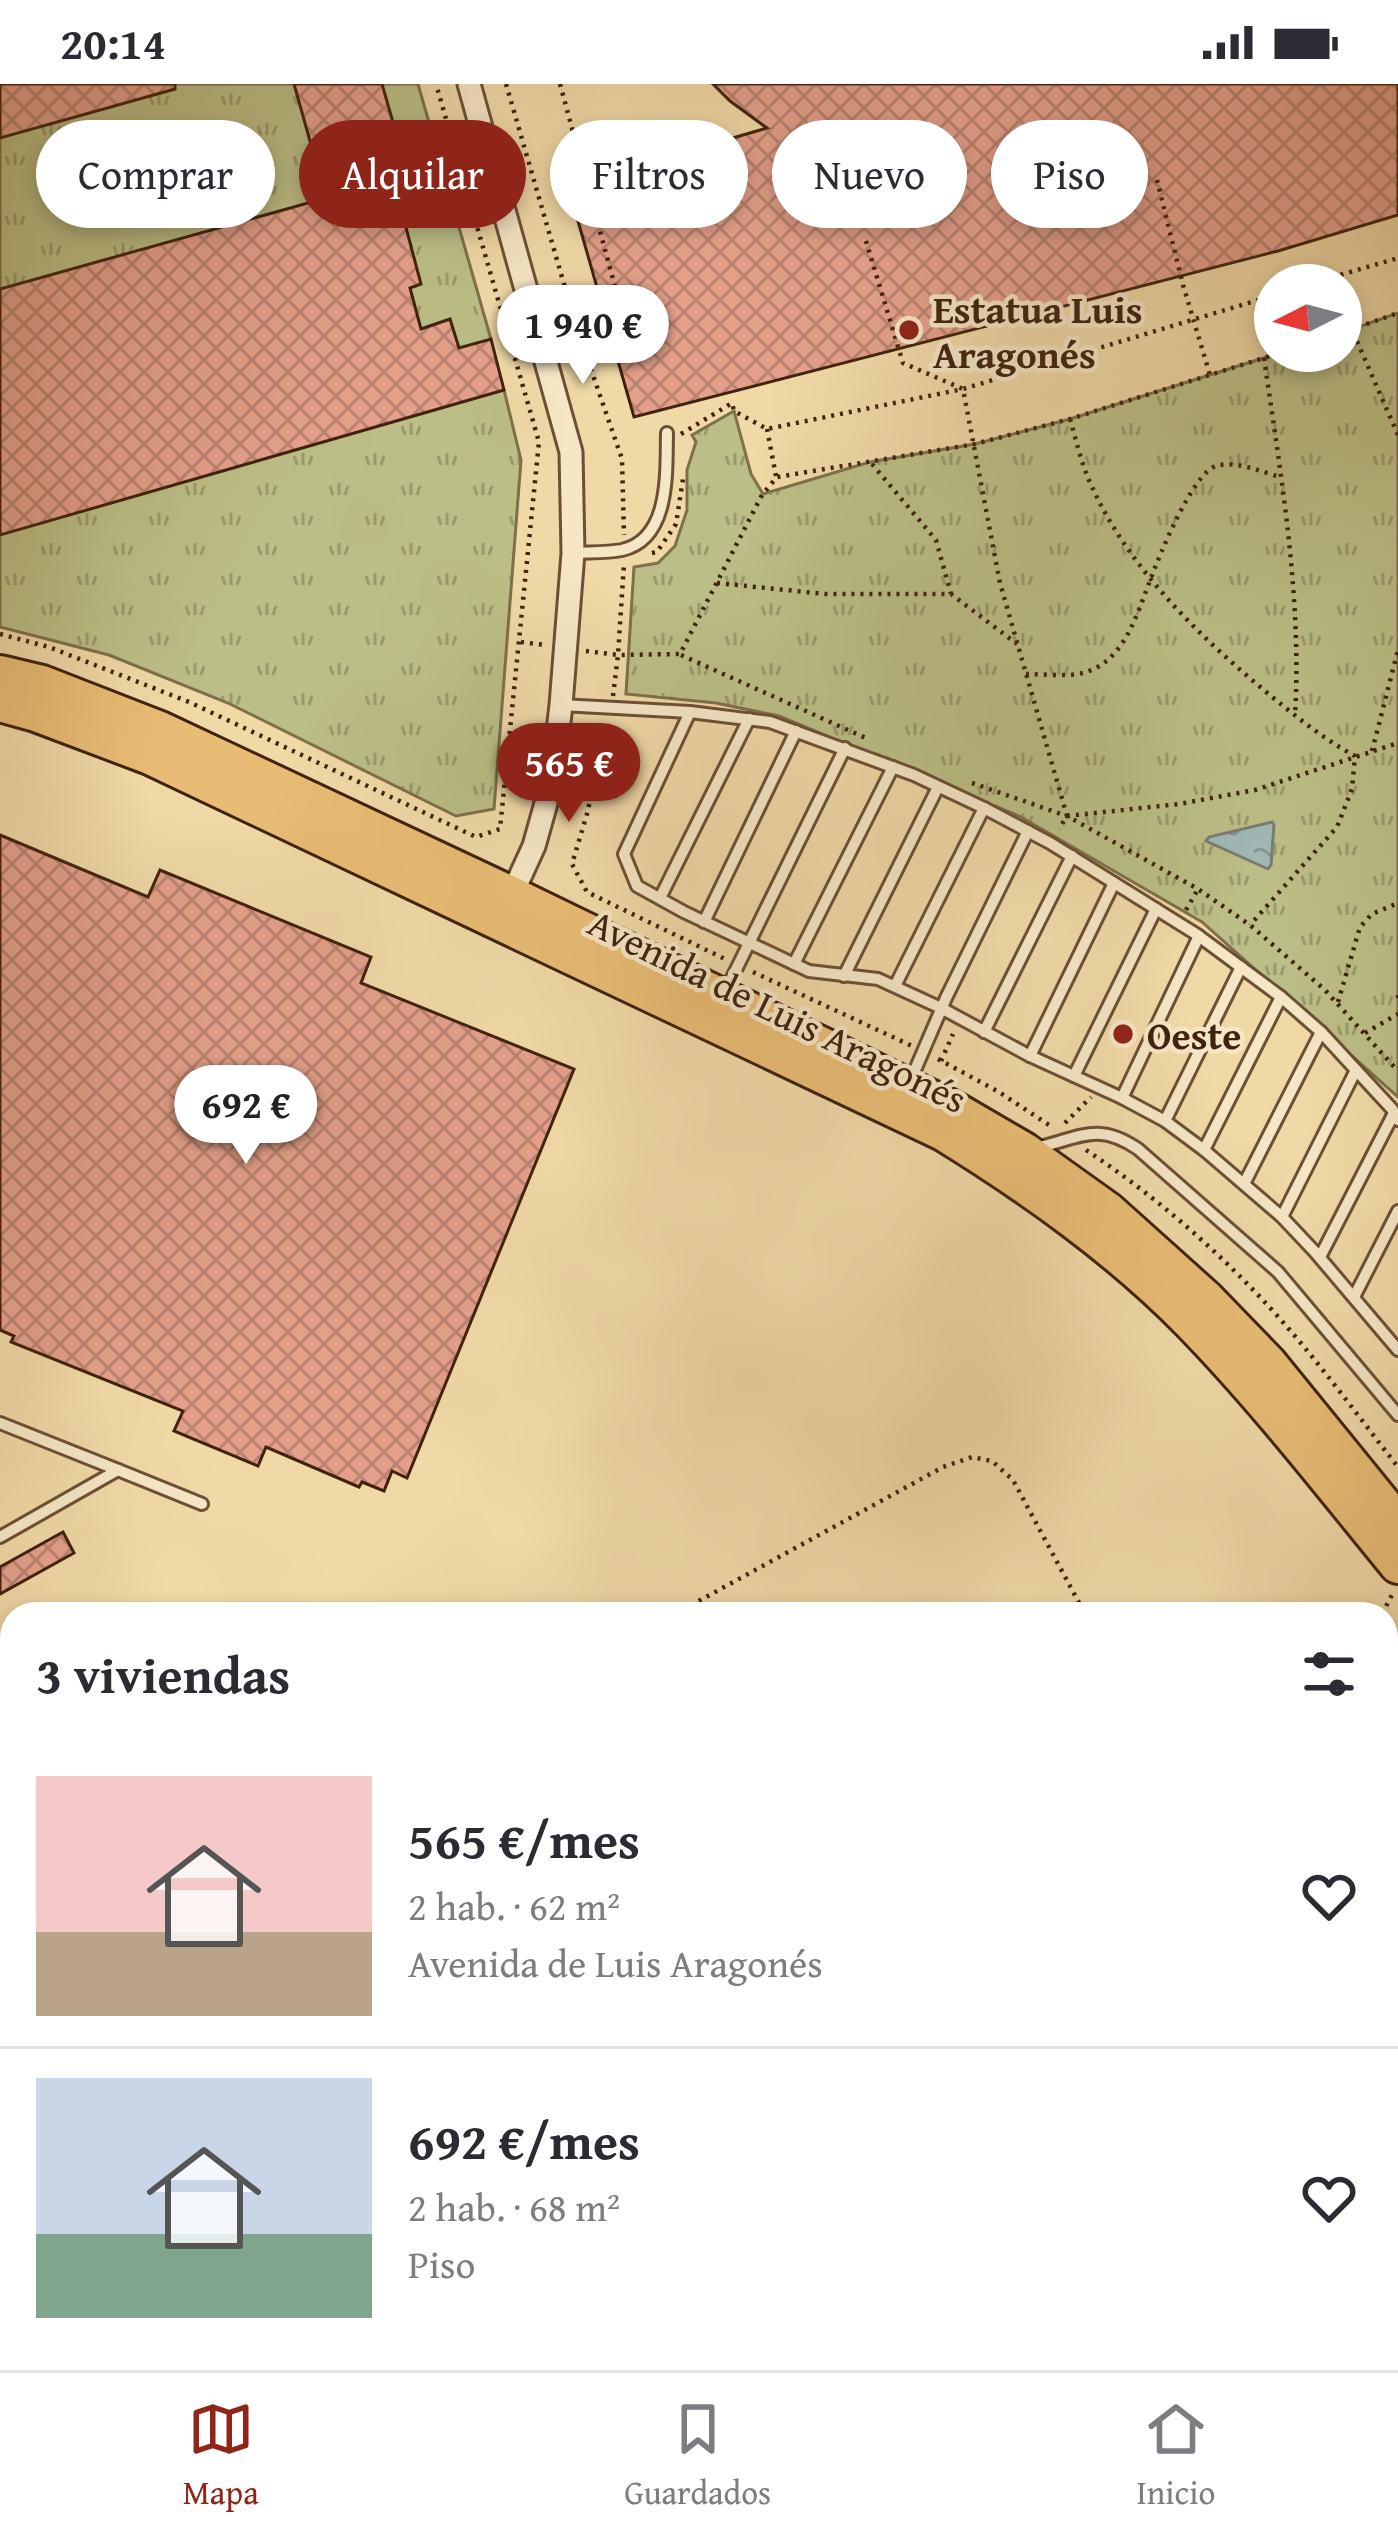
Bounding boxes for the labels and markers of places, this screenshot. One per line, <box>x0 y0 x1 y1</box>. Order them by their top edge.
place label: Estatua Luis Aragonés <box>933 280 1143 382</box>
pin: 1 940 € <box>472 285 694 387</box>
marker: Estatua Luis Aragonés <box>896 317 922 343</box>
pin: 565 € <box>485 723 653 825</box>
place label: Oeste <box>1147 1006 1241 1063</box>
marker: Oeste <box>1110 1021 1136 1047</box>
pin: 692 € <box>162 1065 330 1167</box>

